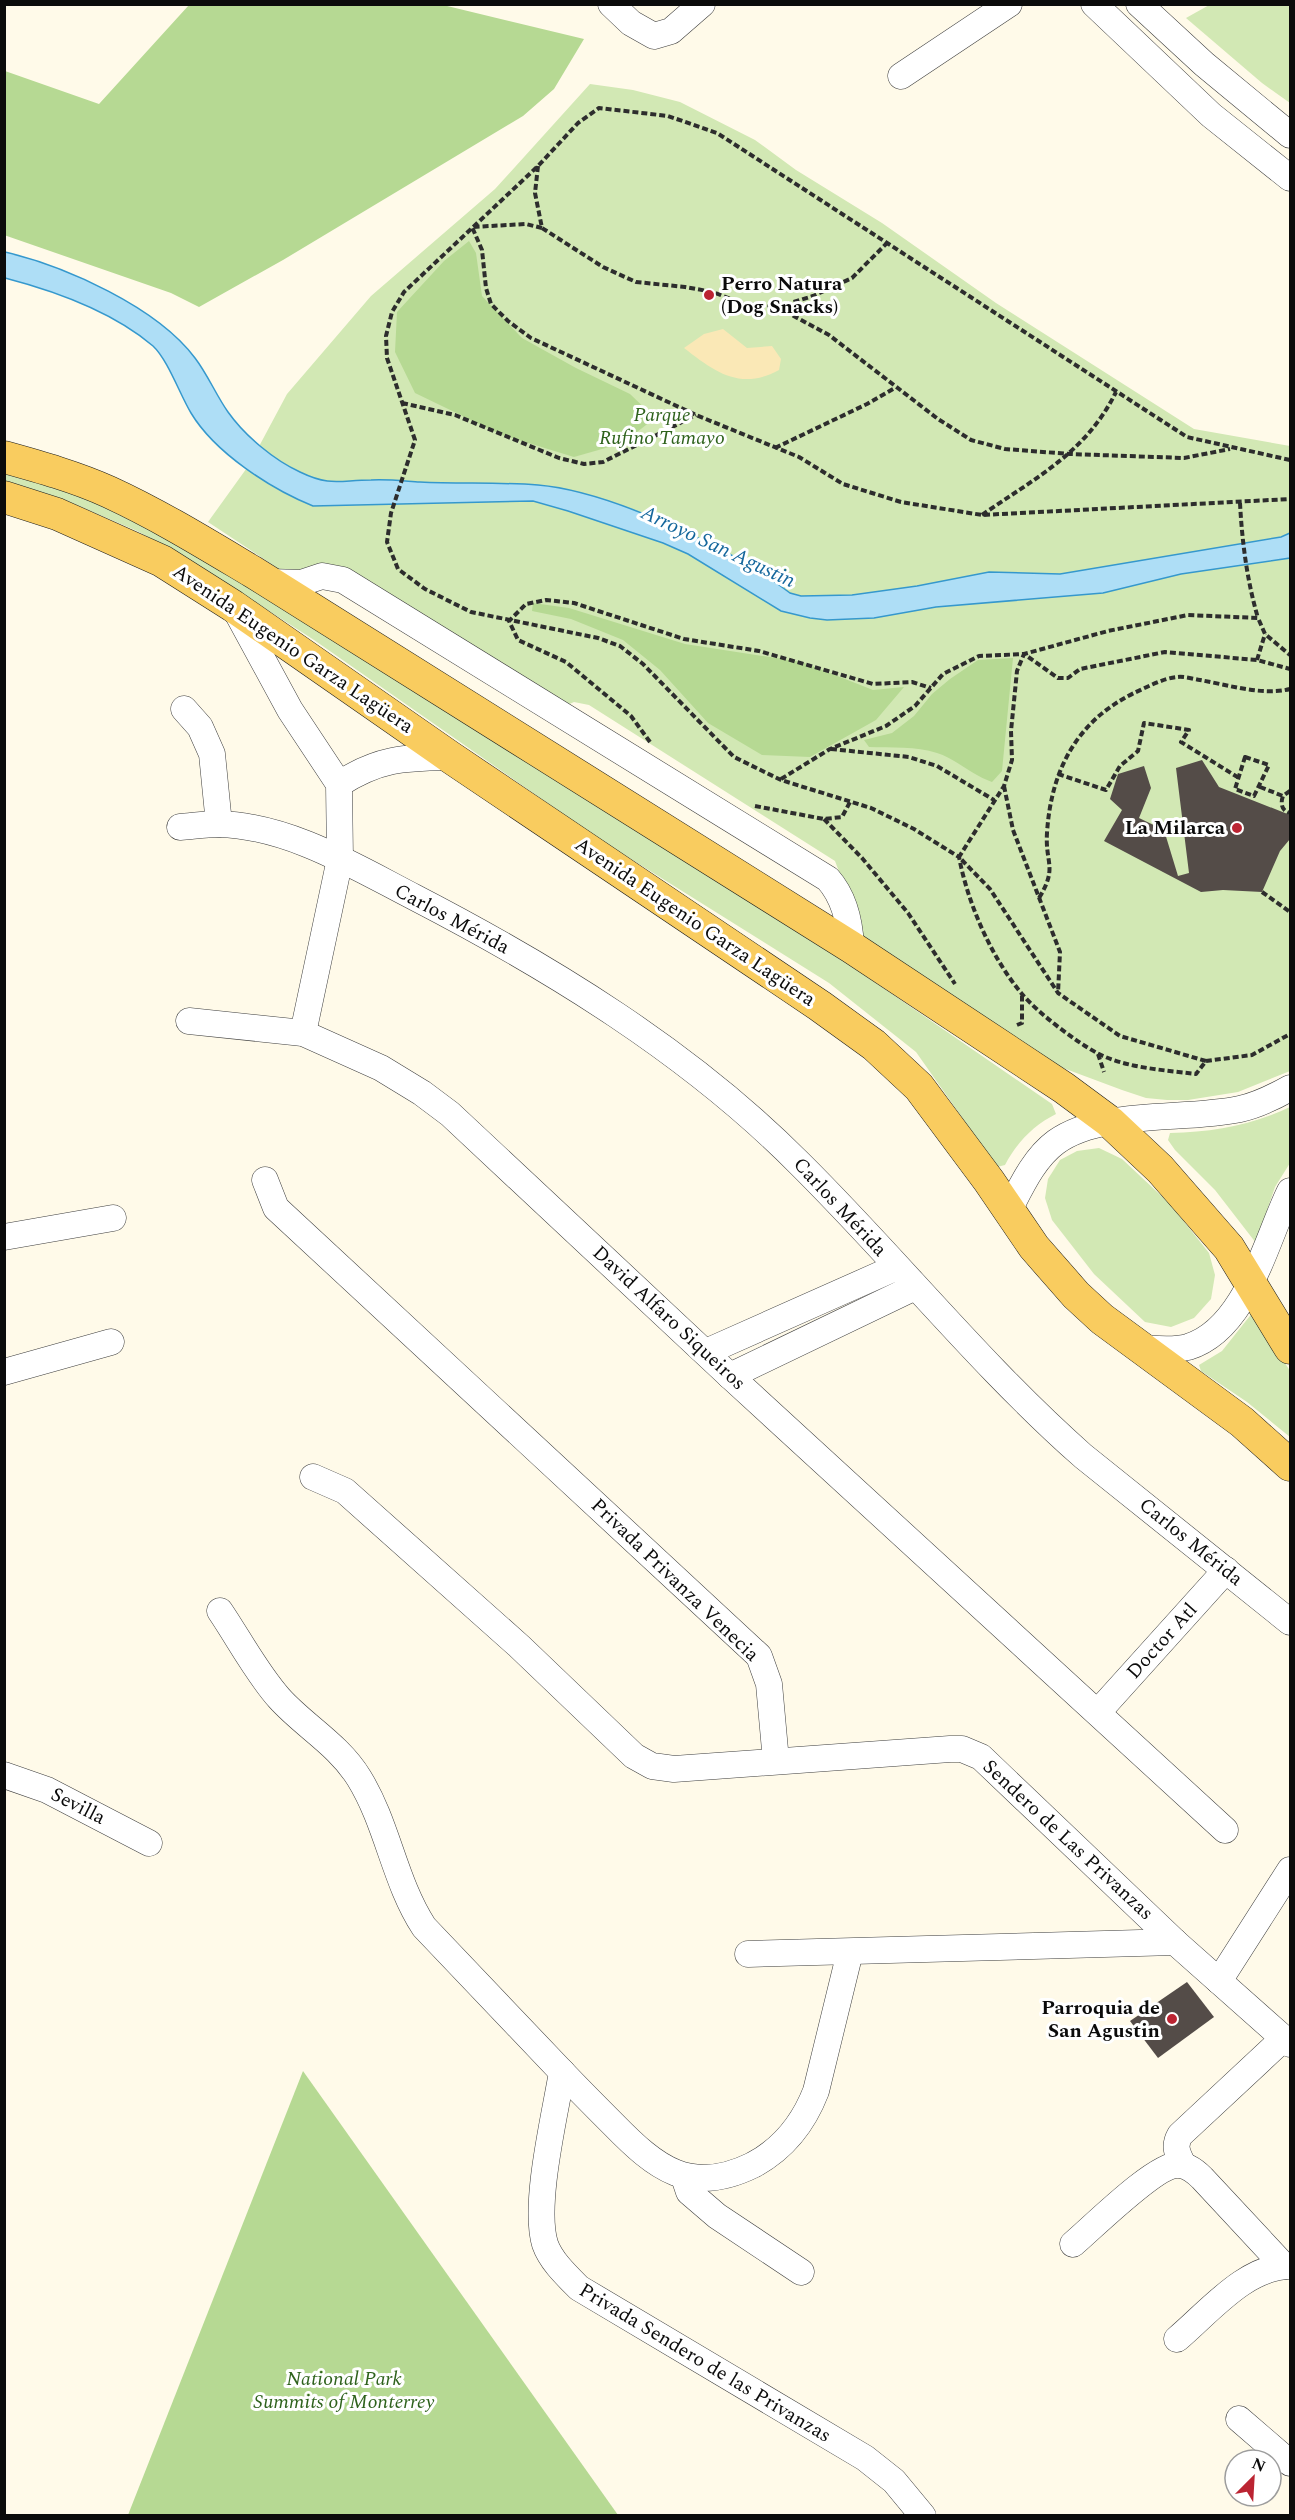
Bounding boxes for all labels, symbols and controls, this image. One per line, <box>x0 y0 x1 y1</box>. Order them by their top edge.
place label: Perro Natura (Dog Snacks) <box>721 269 843 322</box>
marker: Perro Natura (Dog Snacks) <box>702 288 716 302</box>
park label: Parque Rufino Tamayo <box>599 400 725 453</box>
water label: Arroyo San Agustin <box>635 497 801 597</box>
street label: Avenida Eugenio Garza Lagüera <box>166 557 420 741</box>
place label: La Milarca <box>1125 813 1226 843</box>
marker: La Milarca <box>1230 821 1244 835</box>
street label: Avenida Eugenio Garza Lagüera <box>568 830 822 1014</box>
street label: Carlos Mérida <box>389 876 515 962</box>
street label: Carlos Mérida <box>786 1150 894 1264</box>
street label: David Alfaro Siqueiros <box>585 1239 753 1397</box>
street label: Privada Privanza Venecia <box>584 1491 766 1669</box>
street label: Carlos Mérida <box>1132 1491 1250 1594</box>
street label: Doctor Atl <box>1119 1596 1205 1686</box>
street label: Sendero de Las Privanzas <box>976 1752 1160 1928</box>
street label: Sevilla <box>45 1779 111 1833</box>
place label: Parroquia de San Agustin <box>1041 1993 1160 2046</box>
marker: Parroquia de San Agustin <box>1165 2012 1179 2026</box>
street label: Privada Sendero de las Privanzas <box>573 2275 837 2451</box>
park label: National Park Summits of Monterrey <box>253 2364 435 2417</box>
north arrow <box>1223 2448 1283 2508</box>
text: N <box>1248 2452 1270 2479</box>

